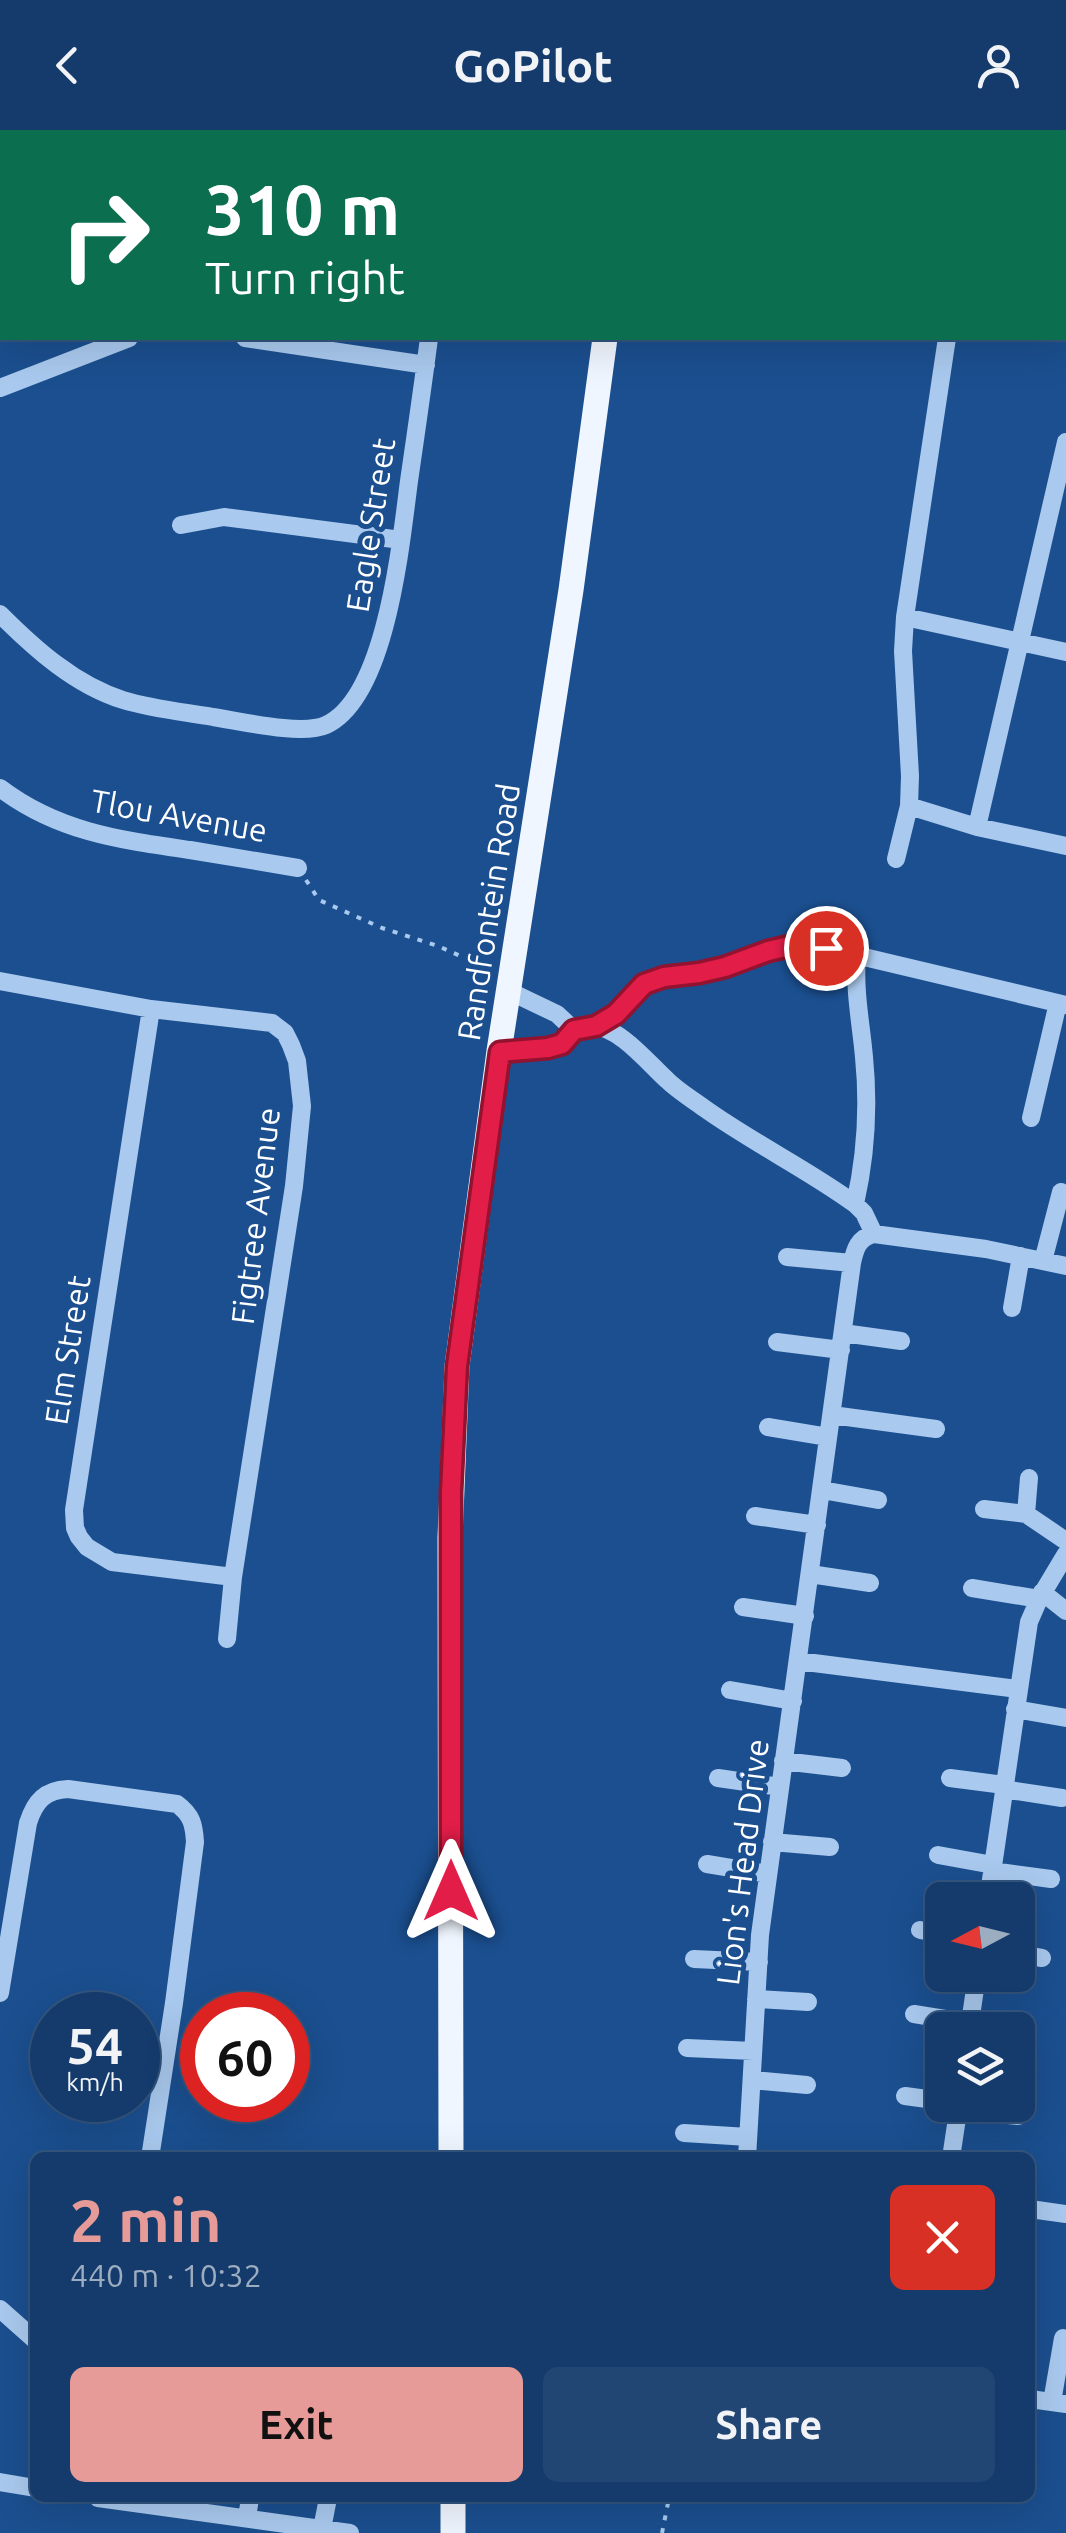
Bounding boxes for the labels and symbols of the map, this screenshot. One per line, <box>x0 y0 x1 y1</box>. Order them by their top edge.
street label: Eagle Street <box>339 435 402 614</box>
street label: Randfontein Road <box>450 781 526 1043</box>
street label: Tlou Avenue <box>88 782 270 848</box>
pin <box>784 906 869 991</box>
street label: Figtree Avenue <box>224 1105 286 1326</box>
street label: Elm Street <box>37 1272 97 1427</box>
street label: Lion's Head Drive <box>709 1737 775 1987</box>
position arrow <box>399 1839 503 1943</box>
north arrow <box>925 1882 1035 1992</box>
speed limit sign: 60 <box>180 1992 310 2122</box>

